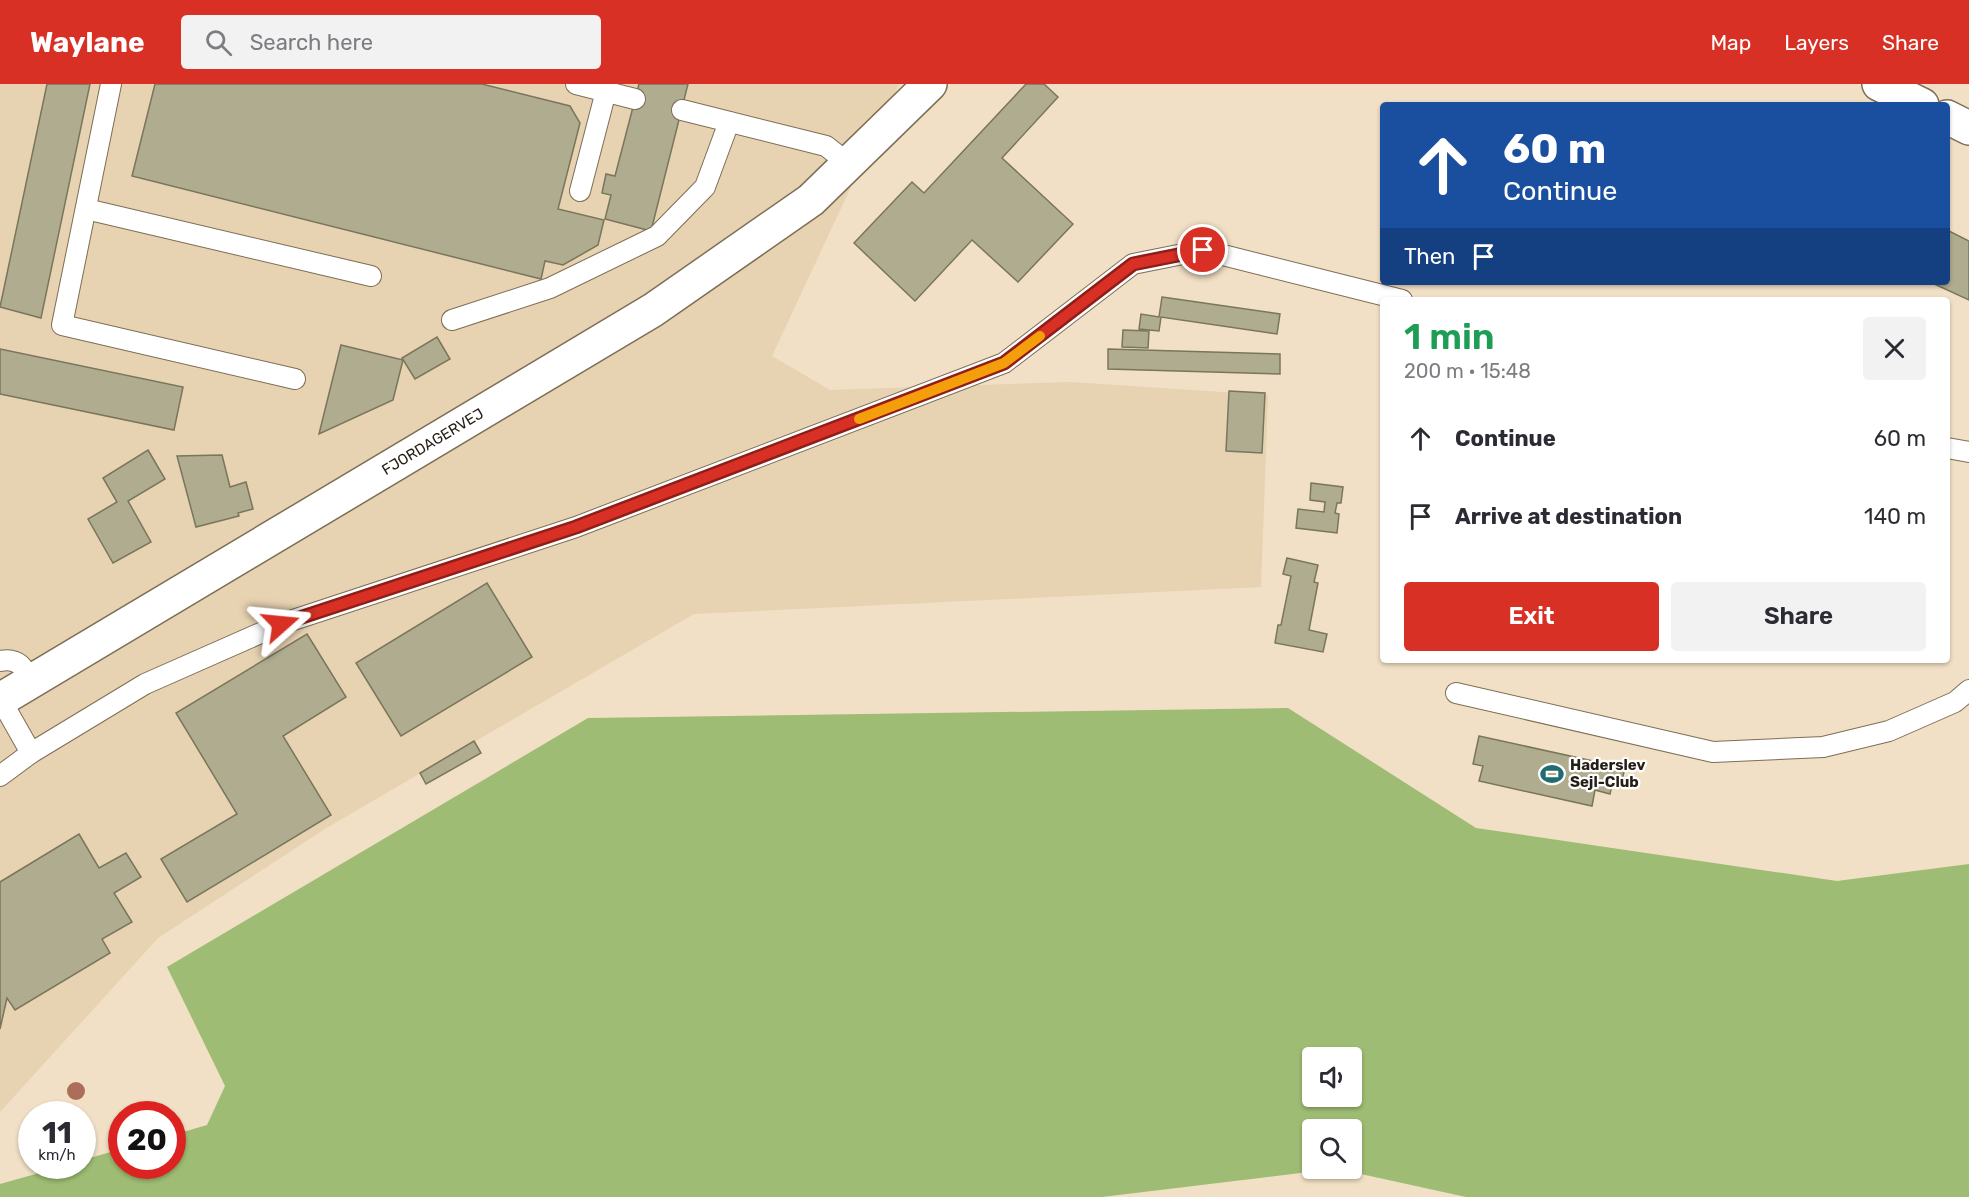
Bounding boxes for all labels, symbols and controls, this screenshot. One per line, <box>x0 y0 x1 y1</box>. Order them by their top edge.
search box <box>181 15 601 69</box>
text: Waylane <box>30 26 145 59</box>
icon: search <box>202 26 235 59</box>
text: Search here <box>250 29 373 56</box>
text: Map <box>1710 30 1751 55</box>
text: Layers <box>1784 30 1849 55</box>
text: Share <box>1882 30 1939 55</box>
text: 60 m <box>1503 124 1606 174</box>
icon: ahead <box>1404 126 1482 204</box>
text: Continue <box>1503 175 1617 207</box>
pin <box>1177 224 1228 275</box>
icon: arrive <box>1186 233 1219 266</box>
icon: arrive <box>1467 240 1500 273</box>
text: Then <box>1404 243 1455 270</box>
text: 1 min <box>1404 315 1495 358</box>
button: close <box>1863 317 1926 380</box>
text: 200 m · 15:48 <box>1404 359 1531 383</box>
street label: FJORDAGERVEJ <box>379 404 487 479</box>
icon: ahead <box>1404 422 1437 455</box>
text: Continue <box>1455 425 1556 452</box>
text: 60 m <box>1874 425 1926 452</box>
icon: arrive <box>1404 500 1437 533</box>
text: Arrive at destination <box>1455 503 1682 530</box>
text: 140 m <box>1864 503 1926 530</box>
button: Exit <box>1404 582 1659 651</box>
button: Share <box>1671 582 1926 651</box>
position arrow <box>249 592 313 656</box>
place label: Haderslev Sejl-Club <box>1570 756 1645 791</box>
sports icon: Haderslev Sejl-Club <box>1539 761 1565 787</box>
map controls <box>1302 1047 1362 1179</box>
button: sound <box>1302 1047 1362 1107</box>
speed limit sign: 20 <box>108 1101 186 1179</box>
text: 11 <box>42 1115 72 1151</box>
button: search <box>1302 1119 1362 1179</box>
text: km/h <box>38 1146 76 1164</box>

